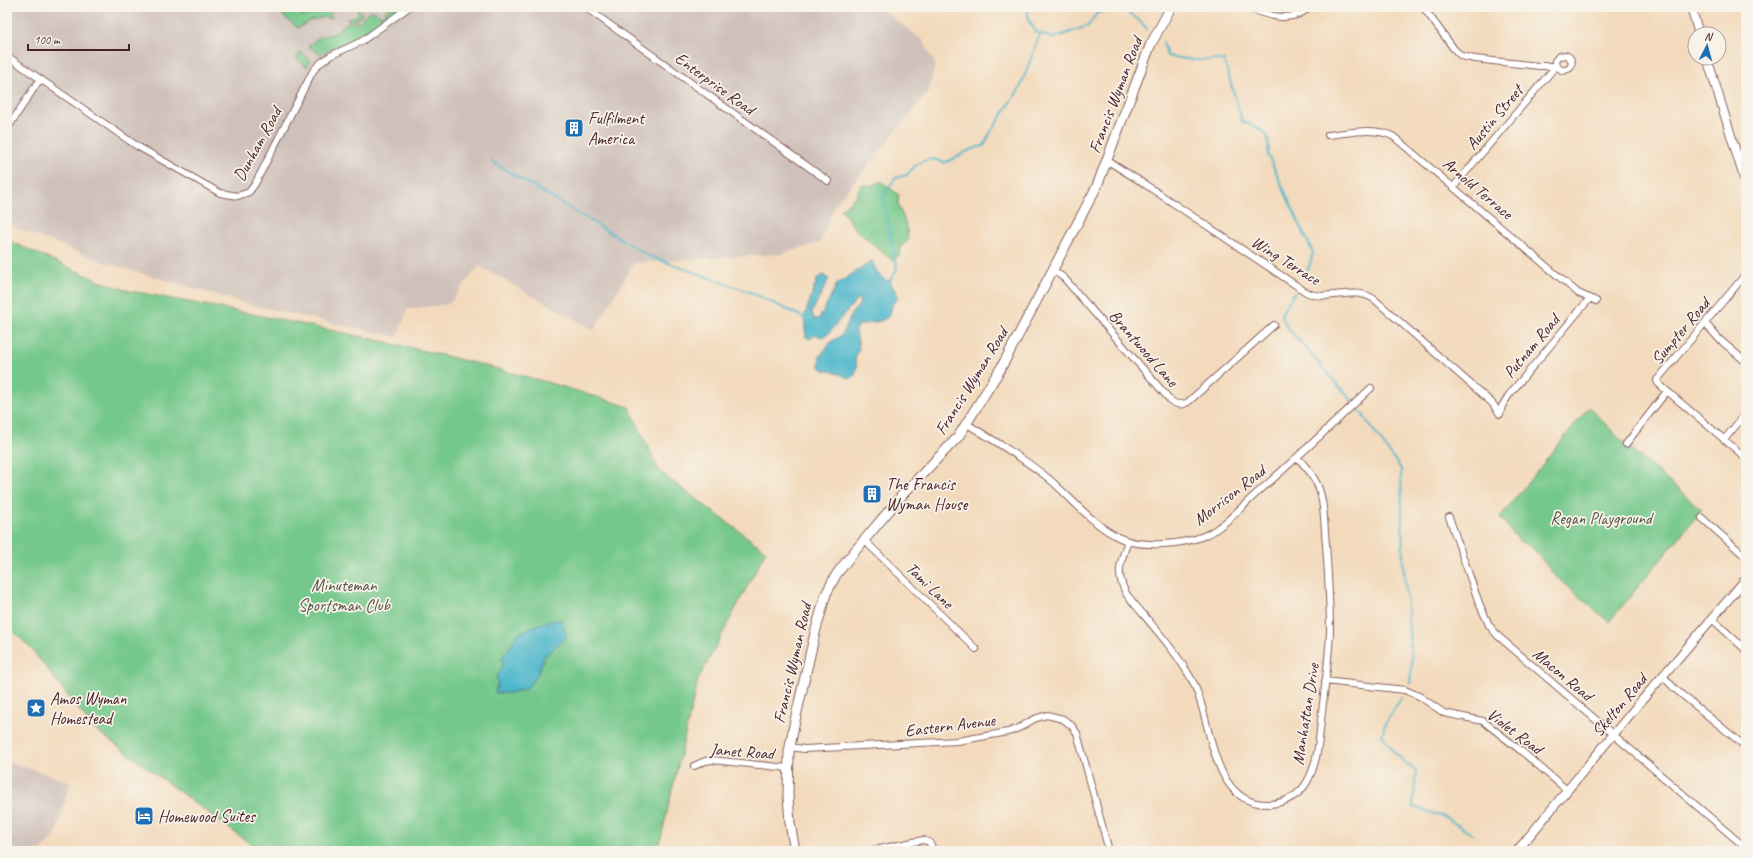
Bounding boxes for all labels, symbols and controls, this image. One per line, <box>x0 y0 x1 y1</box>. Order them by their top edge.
scale bar <box>28 26 129 52</box>
north arrow <box>1687 26 1727 66</box>
text: N <box>1704 29 1714 44</box>
street label: Francis Wyman Road <box>1084 31 1148 156</box>
text: 100 m <box>34 32 61 48</box>
street label: Enterprise Road <box>671 47 761 121</box>
street label: Austin Street <box>1461 79 1529 154</box>
street label: Dunham Road <box>229 102 287 185</box>
place label: Fulfilment America <box>588 108 646 149</box>
building icon: Fulfilment America <box>563 117 585 139</box>
street label: Arnold Terrace <box>1438 153 1518 225</box>
street label: Wing Terrace <box>1248 231 1325 290</box>
street label: Sumpter Road <box>1646 291 1716 369</box>
street label: Brantwood Lane <box>1105 306 1184 392</box>
street label: Putnam Road <box>1499 309 1565 382</box>
street label: Francis Wyman Road <box>930 321 1015 439</box>
street label: Morrison Road <box>1189 459 1272 530</box>
place label: The Francis Wyman House <box>886 474 969 515</box>
building icon: The Francis Wyman House <box>861 483 883 505</box>
park label: Regan Playground <box>1550 508 1655 529</box>
street label: Tami Lane <box>902 558 959 614</box>
park label: Minuteman Sportsman Club <box>298 575 392 616</box>
street label: Francis Wyman Road <box>768 598 817 725</box>
street label: Macon Road <box>1528 643 1599 707</box>
street label: Manhattan Drive <box>1287 660 1324 766</box>
street label: Skelton Road <box>1587 667 1654 741</box>
place label: Amos Wyman Homestead <box>50 688 127 729</box>
place icon: Amos Wyman Homestead <box>25 697 47 719</box>
street label: Violet Road <box>1483 704 1548 760</box>
street label: Eastern Avenue <box>904 709 998 741</box>
street label: Janet Road <box>708 739 777 764</box>
hotel icon: Homewood Suites <box>133 805 155 827</box>
place label: Homewood Suites <box>158 806 256 827</box>

